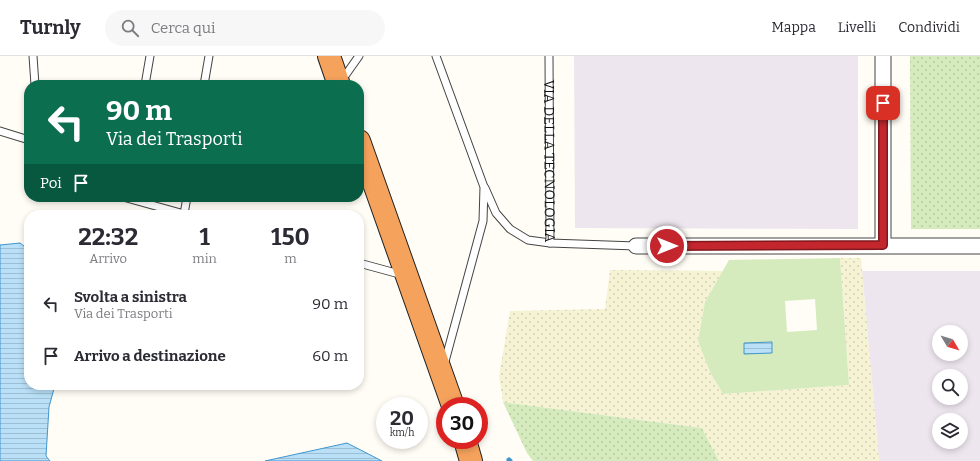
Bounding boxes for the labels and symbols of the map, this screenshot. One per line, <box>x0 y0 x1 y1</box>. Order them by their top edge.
street label: VIA DELLA TECNOLOGIA <box>540 80 558 242</box>
pin <box>866 86 900 120</box>
position arrow <box>646 225 688 267</box>
north arrow <box>932 325 968 361</box>
speed limit sign: 30 <box>436 397 488 449</box>

